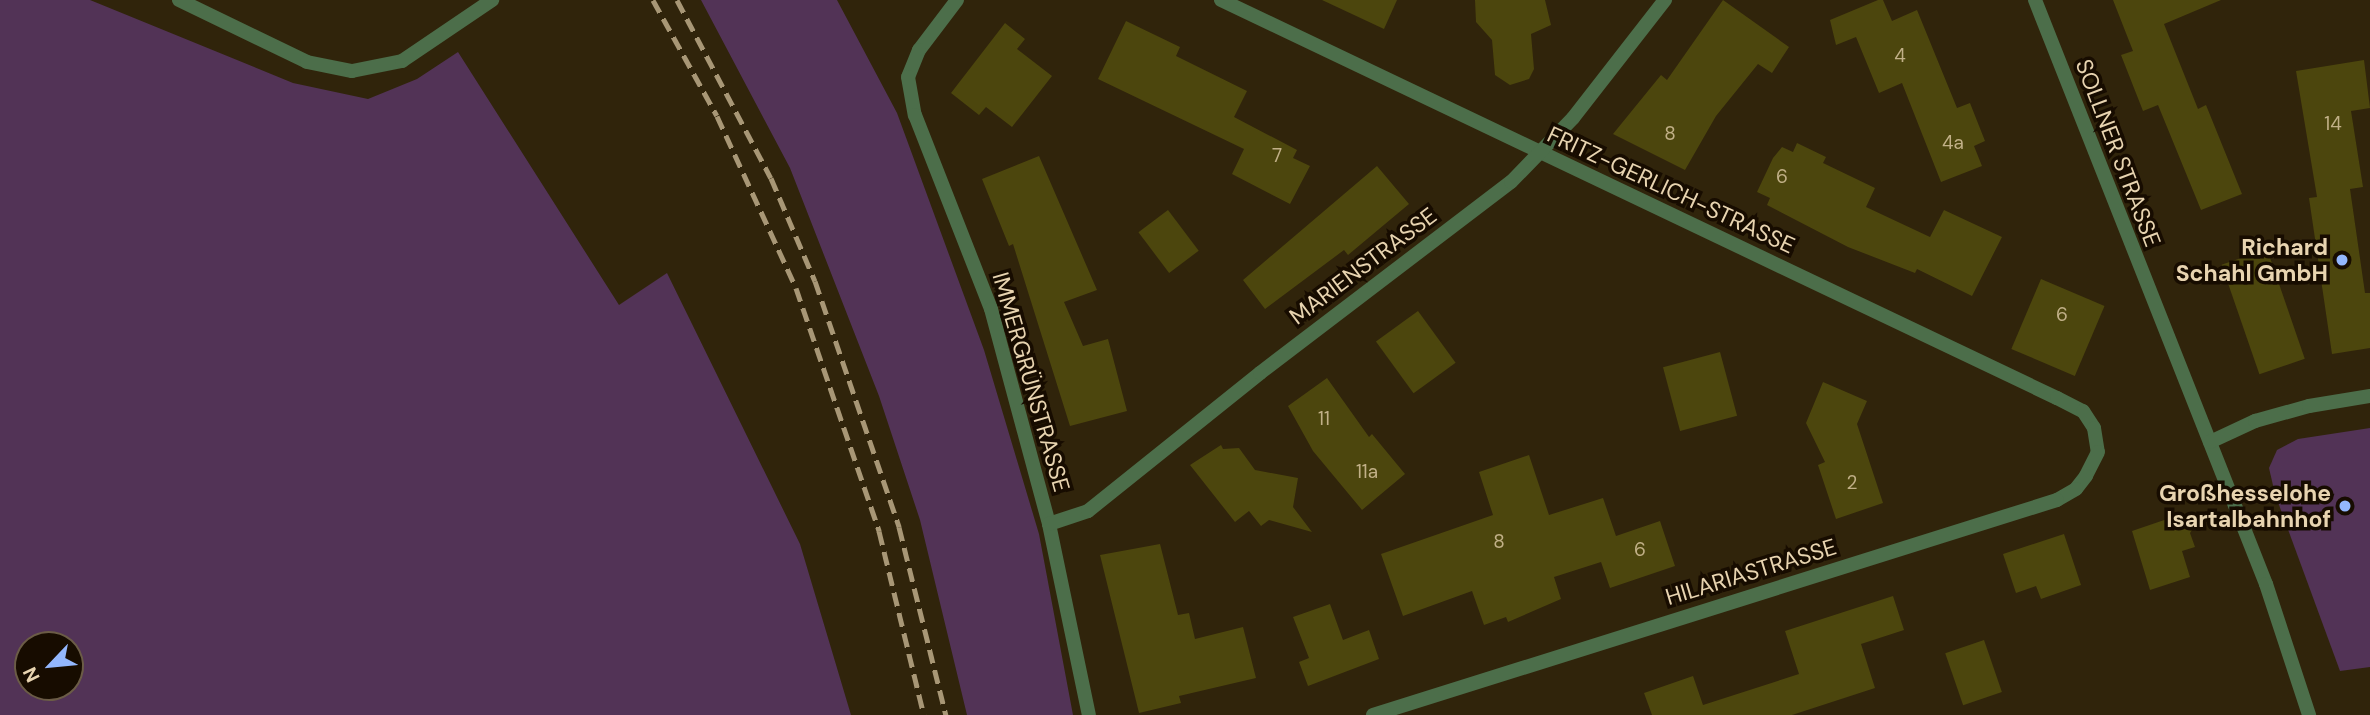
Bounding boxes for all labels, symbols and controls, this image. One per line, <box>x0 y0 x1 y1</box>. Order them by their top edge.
house number: 4 <box>1894 45 1906 67</box>
street label: SOLLNER STRASSE <box>2070 55 2166 251</box>
house number: 14 <box>2324 113 2342 135</box>
street label: FRITZ-GERLICH-STRASSE <box>1543 120 1799 260</box>
house number: 8 <box>1664 123 1676 145</box>
house number: 4a <box>1942 132 1964 154</box>
house number: 7 <box>1272 145 1282 167</box>
house number: 6 <box>1776 166 1788 188</box>
street label: MARIENSTRASSE <box>1284 202 1442 330</box>
place label: Richard Schahl GmbH <box>2176 233 2328 287</box>
marker: Richard Schahl GmbH <box>2334 252 2350 268</box>
street label: IMMERGRÜNSTRASSE <box>986 269 1076 495</box>
house number: 6 <box>2056 304 2068 326</box>
house number: 11 <box>1318 408 1330 430</box>
house number: 11a <box>1356 461 1378 483</box>
house number: 2 <box>1847 472 1857 494</box>
place label: Großhesselohe Isartalbahnhof <box>2159 479 2331 533</box>
marker: Großhesselohe Isartalbahnhof <box>2337 498 2353 514</box>
house number: 8 <box>1493 531 1505 553</box>
street label: HILARIASTRASSE <box>1662 533 1840 611</box>
house number: 6 <box>1634 539 1646 561</box>
north arrow <box>14 631 84 701</box>
text: N <box>17 663 46 686</box>

